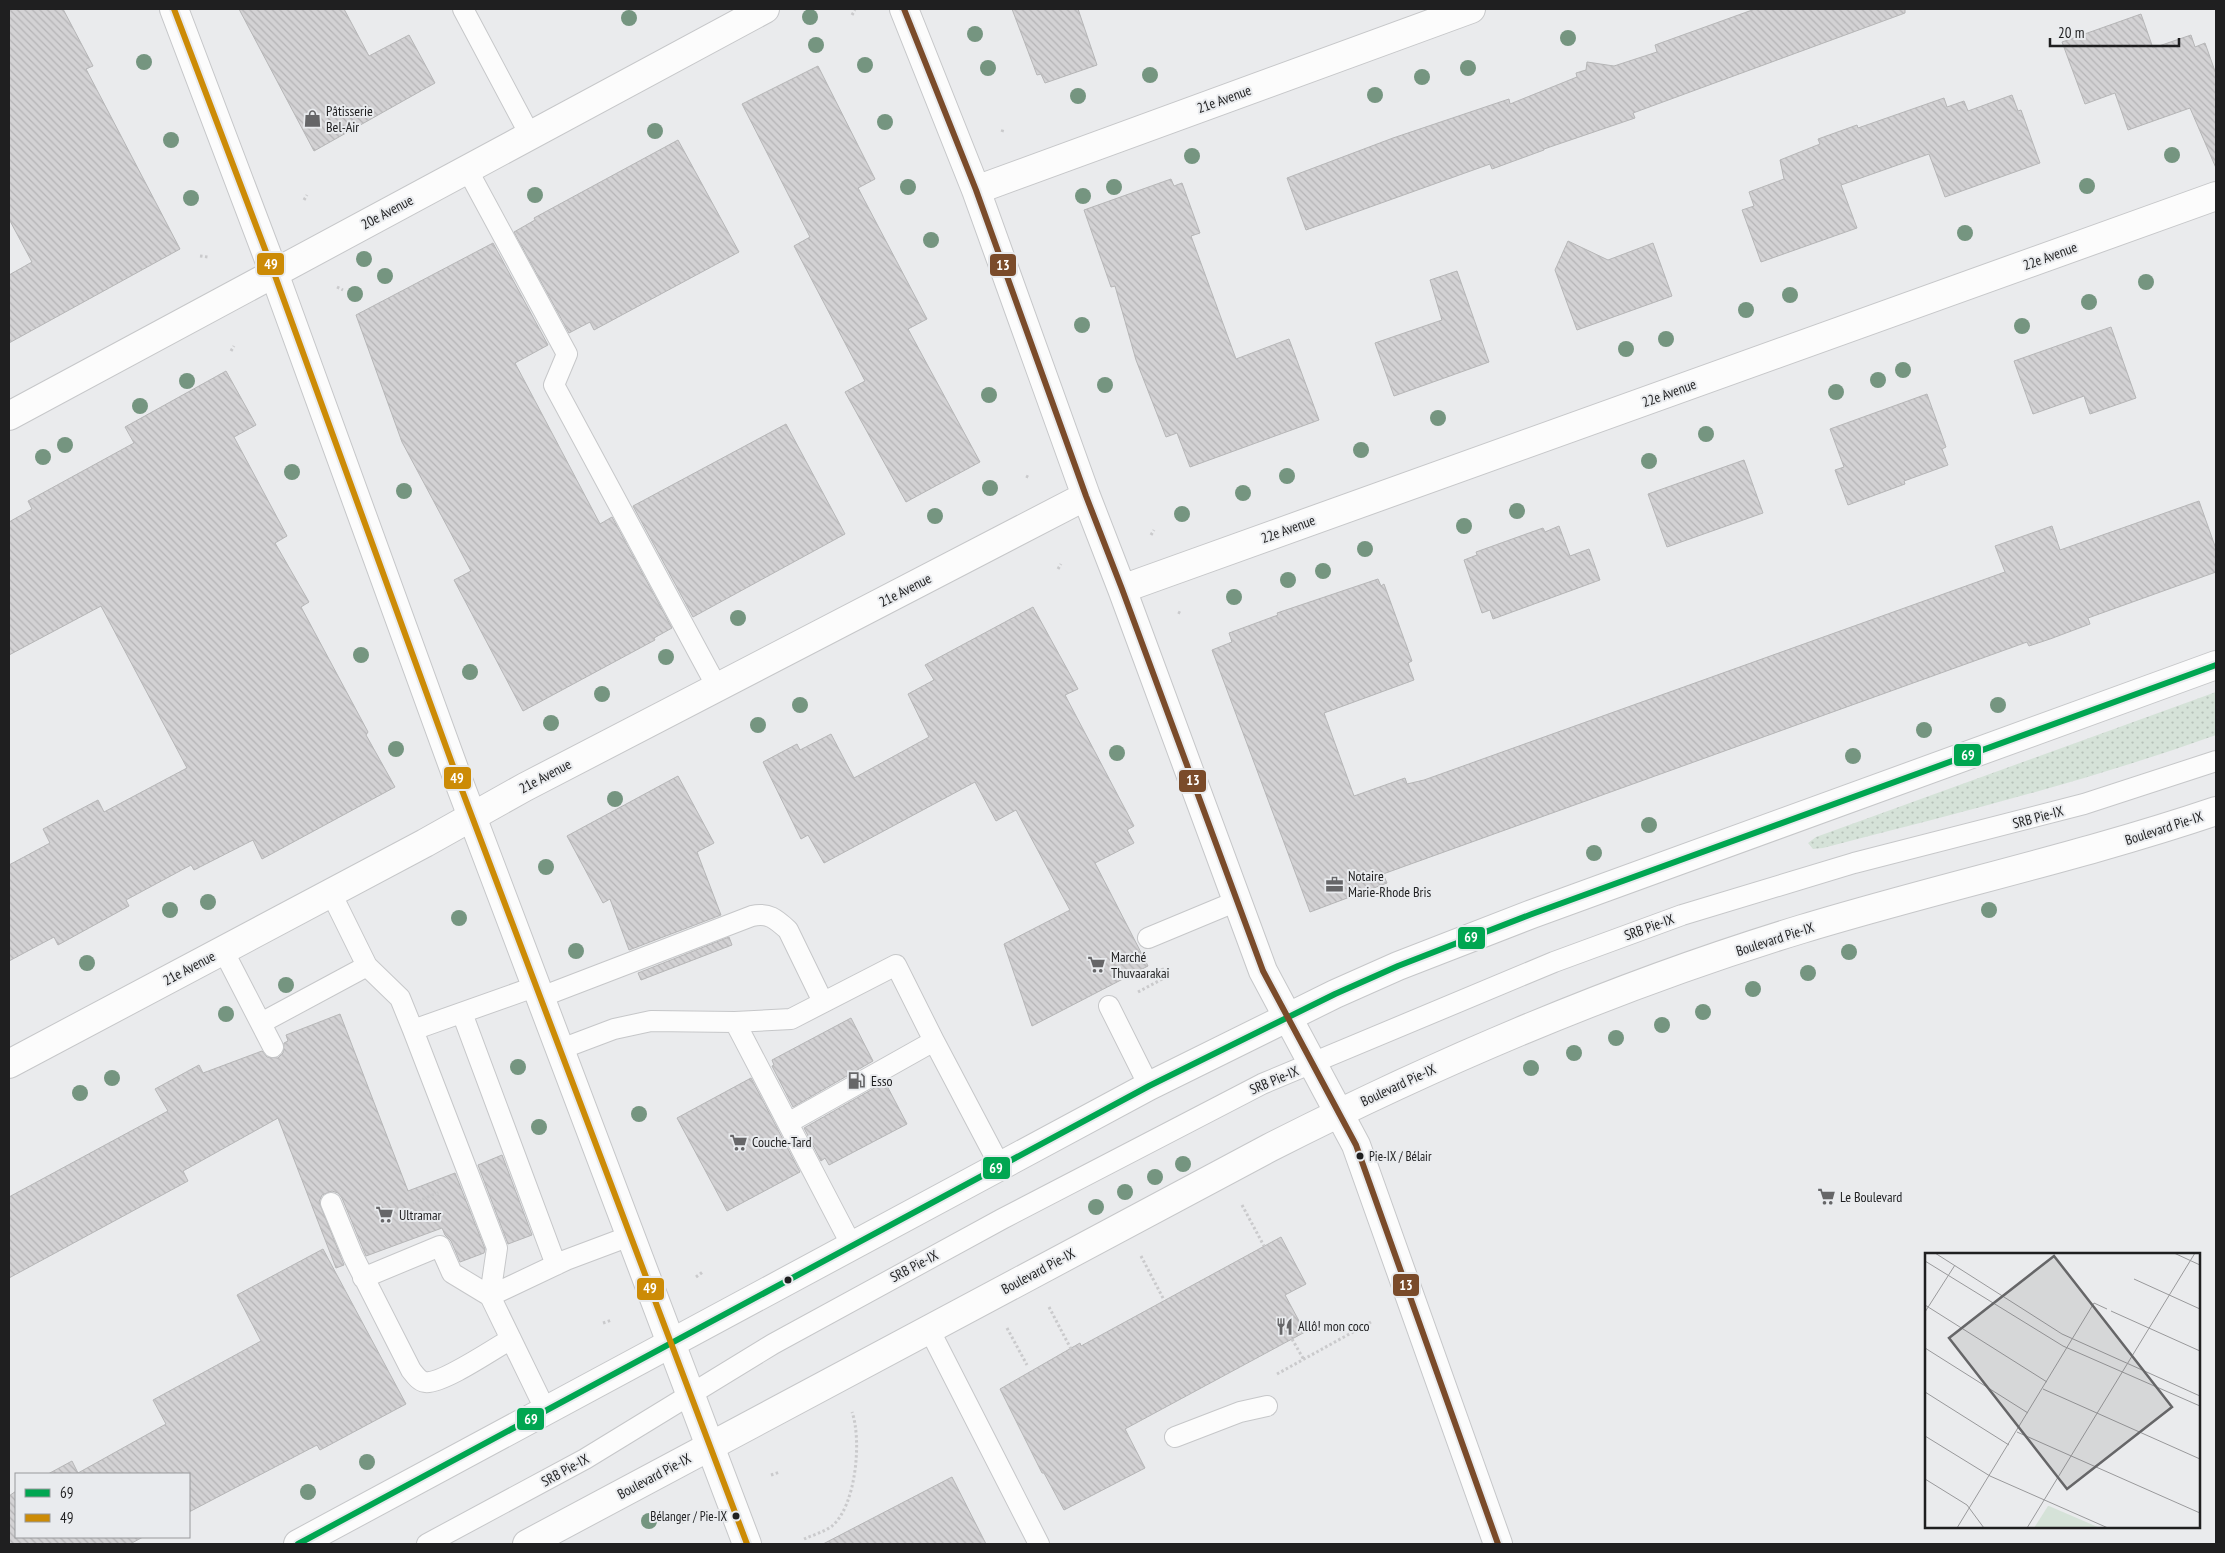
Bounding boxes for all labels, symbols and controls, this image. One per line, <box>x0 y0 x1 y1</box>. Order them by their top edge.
scale bar <box>2050 15 2179 47</box>
text: 20 m <box>2058 23 2084 42</box>
street label: 21e Avenue <box>1194 81 1254 117</box>
place label: Pâtisserie Bel-Air <box>326 102 373 136</box>
shop icon: Pâtisserie Bel-Air <box>302 109 322 129</box>
street label: 20e Avenue <box>358 191 416 233</box>
street label: 22e Avenue <box>2020 238 2080 274</box>
line badge: 49 <box>256 252 285 276</box>
line badge: 13 <box>989 253 1017 277</box>
text: 49 <box>264 255 278 273</box>
text: 13 <box>996 256 1010 274</box>
street label: 22e Avenue <box>1639 375 1699 411</box>
street label: 22e Avenue <box>1258 511 1318 547</box>
street label: 21e Avenue <box>876 569 934 611</box>
line badge: 69 <box>1953 743 1982 767</box>
text: 69 <box>1961 746 1975 764</box>
street label: 21e Avenue <box>516 755 574 797</box>
line badge: 49 <box>443 766 472 790</box>
text: 49 <box>450 769 464 787</box>
line badge: 13 <box>1178 769 1207 793</box>
text: 13 <box>1186 771 1200 789</box>
street label: SRB Pie-IX <box>2011 802 2065 832</box>
street label: Boulevard Pie-IX <box>2123 807 2205 849</box>
place label: Notaire Marie-Rhode Bris <box>1348 867 1431 901</box>
office icon: Notaire Marie-Rhode Bris <box>1324 874 1344 894</box>
street label: SRB Pie-IX <box>1622 910 1676 944</box>
street label: Boulevard Pie-IX <box>1734 918 1816 960</box>
line badge: 69 <box>1457 926 1486 950</box>
text: 69 <box>1464 928 1478 946</box>
street label: 21e Avenue <box>160 947 218 989</box>
place label: Marché Thuvaarakai <box>1111 948 1170 982</box>
supermarket icon: Marché Thuvaarakai <box>1087 955 1107 975</box>
street label: Boulevard Pie-IX <box>1358 1060 1438 1110</box>
street label: SRB Pie-IX <box>1247 1062 1301 1098</box>
fuel station icon: Esso <box>847 1071 867 1091</box>
place label: Esso <box>871 1072 893 1090</box>
supermarket icon: Couche-Tard <box>728 1132 748 1152</box>
place label: Couche-Tard <box>752 1133 811 1151</box>
place label: Pie-IX / Bélair <box>1369 1148 1432 1165</box>
marker: Pie-IX / Bélair <box>1355 1151 1365 1161</box>
line badge: 69 <box>982 1156 1011 1180</box>
text: 69 <box>989 1159 1003 1177</box>
supermarket icon: Le Boulevard <box>1816 1187 1836 1207</box>
place label: Le Boulevard <box>1840 1188 1902 1206</box>
supermarket icon: Ultramar <box>375 1205 395 1225</box>
place label: Ultramar <box>399 1206 442 1224</box>
street label: Boulevard Pie-IX <box>998 1244 1078 1298</box>
street label: SRB Pie-IX <box>887 1246 941 1286</box>
inset map <box>1925 1253 2200 1528</box>
line badge: 13 <box>1392 1273 1420 1297</box>
unlabelled marker <box>783 1275 793 1285</box>
text: 13 <box>1399 1276 1413 1294</box>
line badge: 49 <box>636 1277 665 1301</box>
text: 49 <box>643 1279 657 1297</box>
restaurant icon: Allô! mon coco <box>1274 1316 1294 1336</box>
place label: Allô! mon coco <box>1298 1317 1369 1335</box>
line badge: 69 <box>516 1407 545 1431</box>
text: 69 <box>524 1410 538 1428</box>
street label: Boulevard Pie-IX <box>614 1449 694 1503</box>
street label: SRB Pie-IX <box>538 1450 592 1490</box>
legend <box>15 1473 190 1538</box>
text: 69 <box>60 1483 74 1502</box>
text: 49 <box>60 1508 74 1527</box>
place label: Bélanger / Pie-IX <box>650 1508 727 1525</box>
marker: Bélanger / Pie-IX <box>731 1511 741 1521</box>

